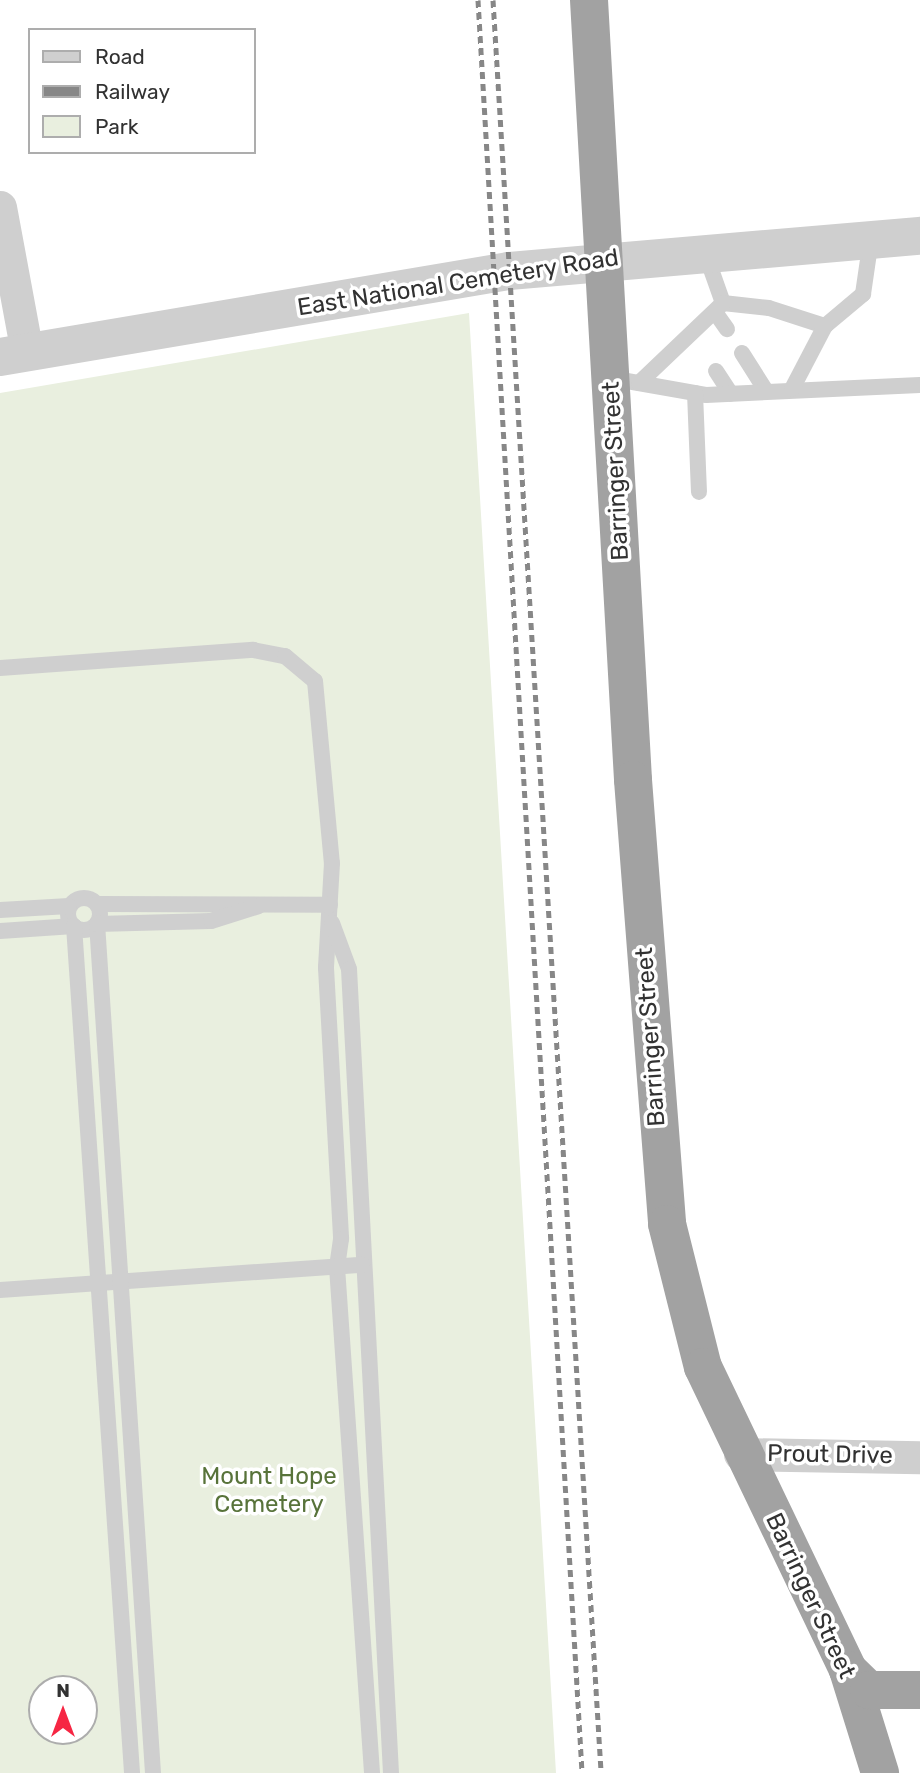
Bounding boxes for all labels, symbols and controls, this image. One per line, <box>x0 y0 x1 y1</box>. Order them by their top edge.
legend <box>28 28 256 154</box>
text: Road <box>95 44 145 69</box>
text: Railway <box>95 79 170 104</box>
text: Park <box>95 114 139 139</box>
street label: East National Cemetery Road <box>295 243 621 323</box>
street label: Barringer Street <box>597 380 635 562</box>
street label: Barringer Street <box>630 946 672 1128</box>
street label: Prout Drive <box>767 1440 893 1470</box>
park label: Mount Hope Cemetery <box>201 1463 337 1519</box>
street label: Barringer Street <box>759 1508 861 1684</box>
north arrow <box>28 1675 98 1745</box>
text: N <box>56 1679 70 1702</box>

